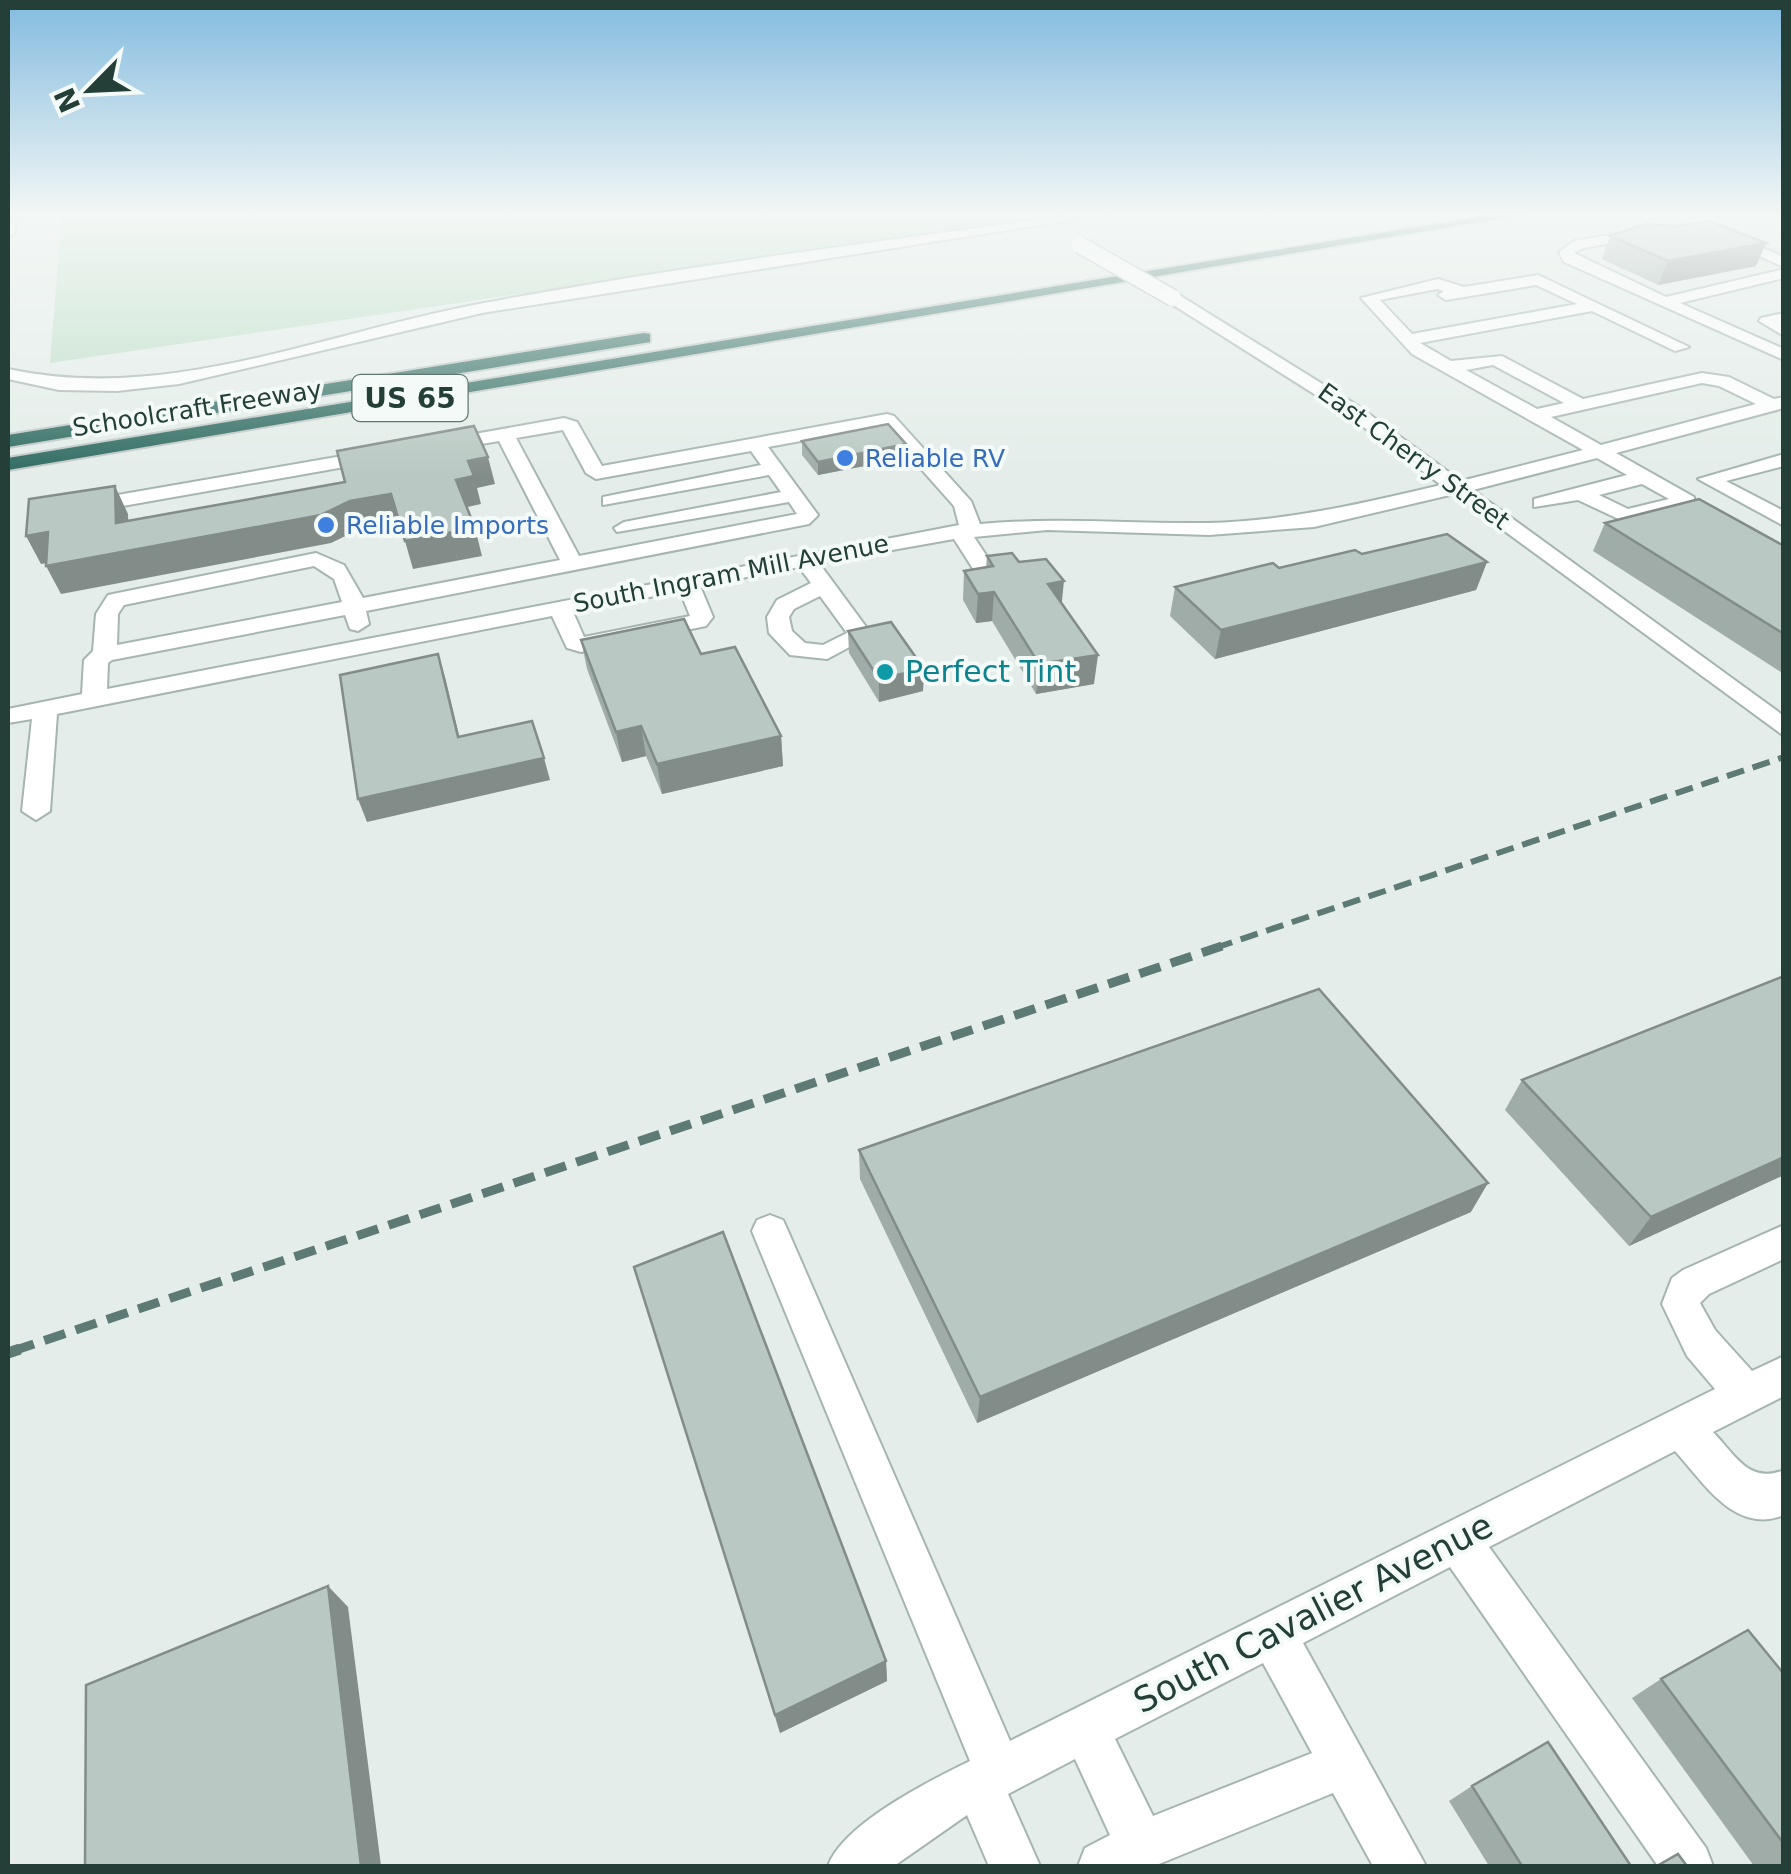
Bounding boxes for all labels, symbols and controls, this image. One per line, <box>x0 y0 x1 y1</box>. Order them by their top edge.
north arrow <box>40 40 140 140</box>
text: N <box>48 83 87 117</box>
street label: Schoolcraft Freeway <box>70 374 324 443</box>
road number: US 65 <box>352 375 468 421</box>
street label: East Cherry Street <box>1312 377 1515 536</box>
place label: Reliable RV <box>865 444 1005 473</box>
marker: Reliable RV <box>834 447 856 469</box>
place label: Reliable Imports <box>346 511 549 540</box>
marker: Reliable Imports <box>315 514 337 536</box>
street label: South Ingram Mill Avenue <box>571 529 891 618</box>
place label: Perfect Tint <box>905 654 1076 689</box>
marker: Perfect Tint <box>874 661 896 683</box>
street label: South Cavalier Avenue <box>1127 1505 1499 1721</box>

